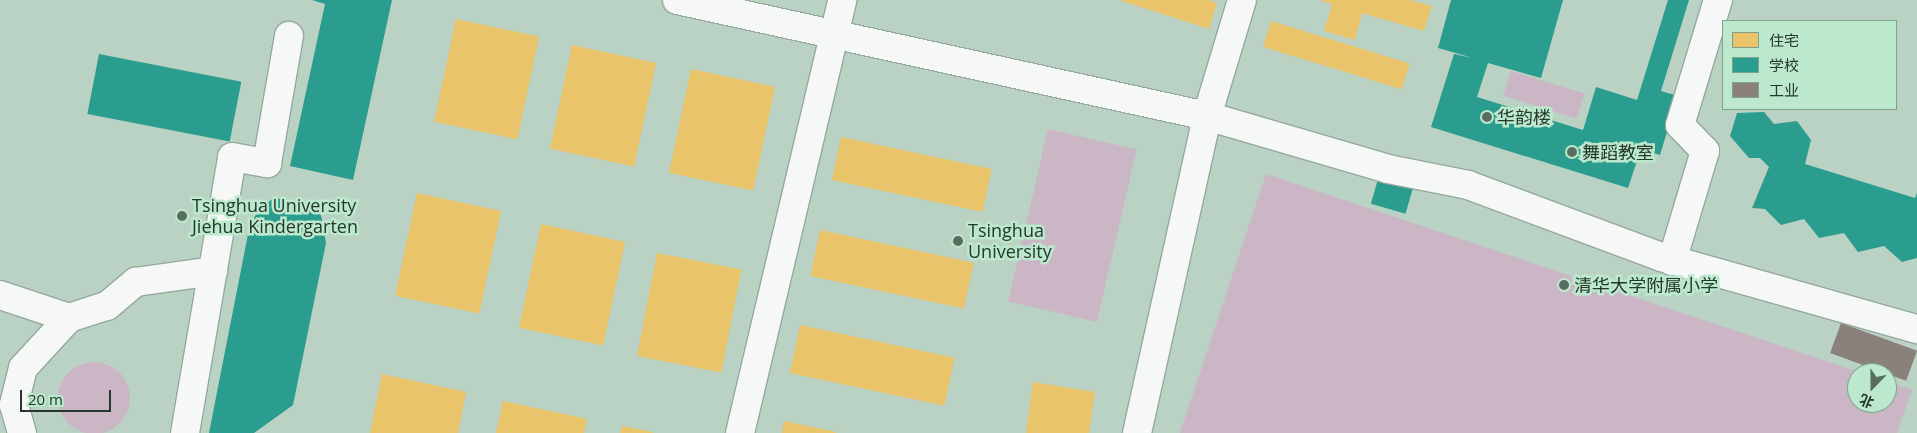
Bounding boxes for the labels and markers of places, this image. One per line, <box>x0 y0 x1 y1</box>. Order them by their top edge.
place label: 华韵楼 <box>1497 106 1551 128</box>
marker: 华韵楼 <box>1481 111 1493 123</box>
place label: 舞蹈教室 <box>1582 141 1654 163</box>
marker: 舞蹈教室 <box>1566 146 1578 158</box>
place label: Tsinghua University Jiehua Kindergarten <box>192 195 358 238</box>
marker: Tsinghua University Jiehua Kindergarten <box>176 210 188 222</box>
place label: Tsinghua University <box>968 220 1052 262</box>
marker: Tsinghua University <box>952 235 964 247</box>
place label: 清华大学附属小学 <box>1574 274 1718 296</box>
marker: 清华大学附属小学 <box>1558 279 1570 291</box>

